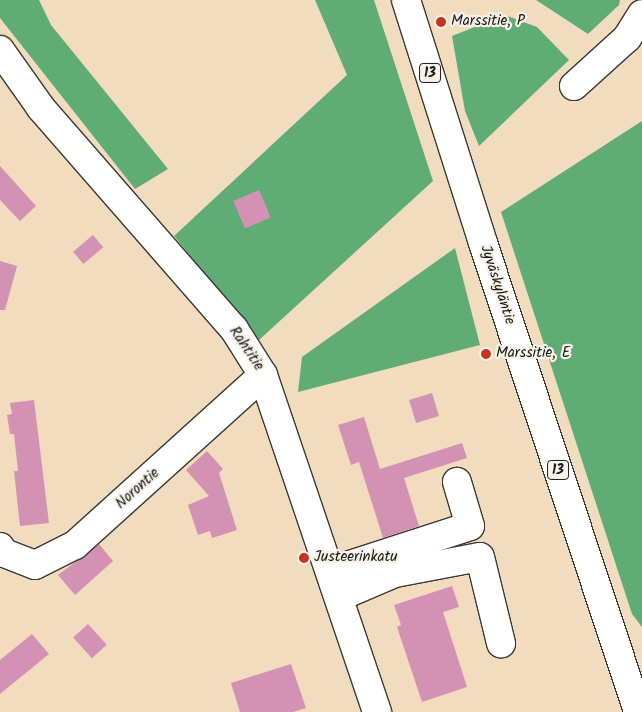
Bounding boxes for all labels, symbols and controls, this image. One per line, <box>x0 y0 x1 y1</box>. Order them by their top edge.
place label: Marssitie, P <box>451 13 525 31</box>
marker: Marssitie, P <box>435 16 447 28</box>
road number: 13 <box>419 62 441 84</box>
street label: Jyväskyläntie <box>476 243 518 327</box>
street label: Rahtitie <box>225 324 267 374</box>
place label: Marssitie, E <box>496 345 571 363</box>
marker: Marssitie, E <box>480 348 492 360</box>
road number: 13 <box>547 458 569 482</box>
street label: Norontie <box>112 465 164 513</box>
place label: Justeerinkatu <box>314 549 398 567</box>
marker: Justeerinkatu <box>298 552 310 564</box>

